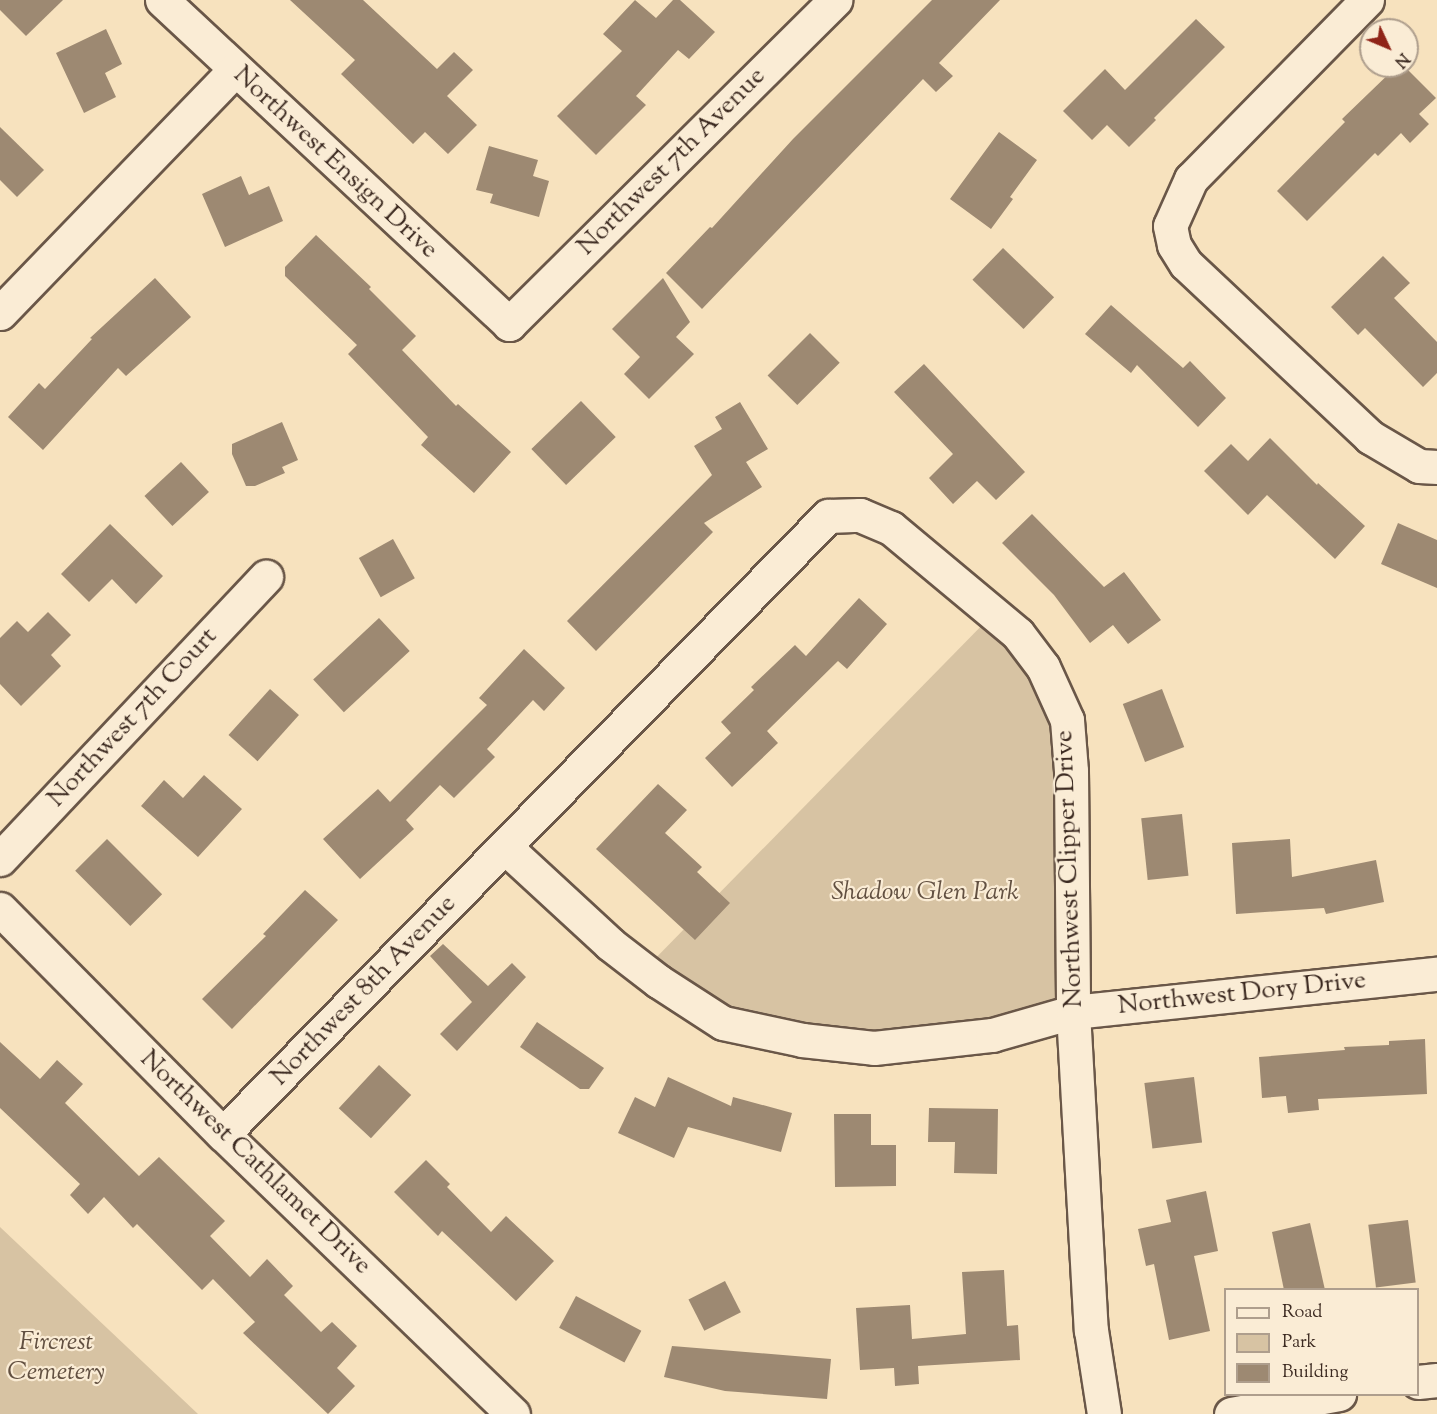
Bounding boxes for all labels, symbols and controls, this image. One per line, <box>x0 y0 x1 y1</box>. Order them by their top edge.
north arrow <box>1359 18 1419 78</box>
text: N <box>1388 47 1414 72</box>
street label: Northwest Ensign Drive <box>226 60 444 266</box>
street label: Northwest 7th Avenue <box>571 61 773 263</box>
street label: Northwest 7th Court <box>42 622 224 814</box>
street label: Northwest Clipper Drive <box>1050 730 1090 1008</box>
park label: Shadow Glen Park <box>831 877 1019 909</box>
street label: Northwest 8th Avenue <box>265 889 463 1093</box>
street label: Northwest Dory Drive <box>1116 965 1368 1023</box>
street label: Northwest Cathlamet Drive <box>133 1044 377 1282</box>
legend <box>1224 1288 1419 1396</box>
text: Road <box>1282 1300 1322 1326</box>
park label: Fircrest Cemetery <box>7 1327 105 1388</box>
text: Park <box>1282 1330 1316 1356</box>
text: Building <box>1282 1360 1348 1386</box>

